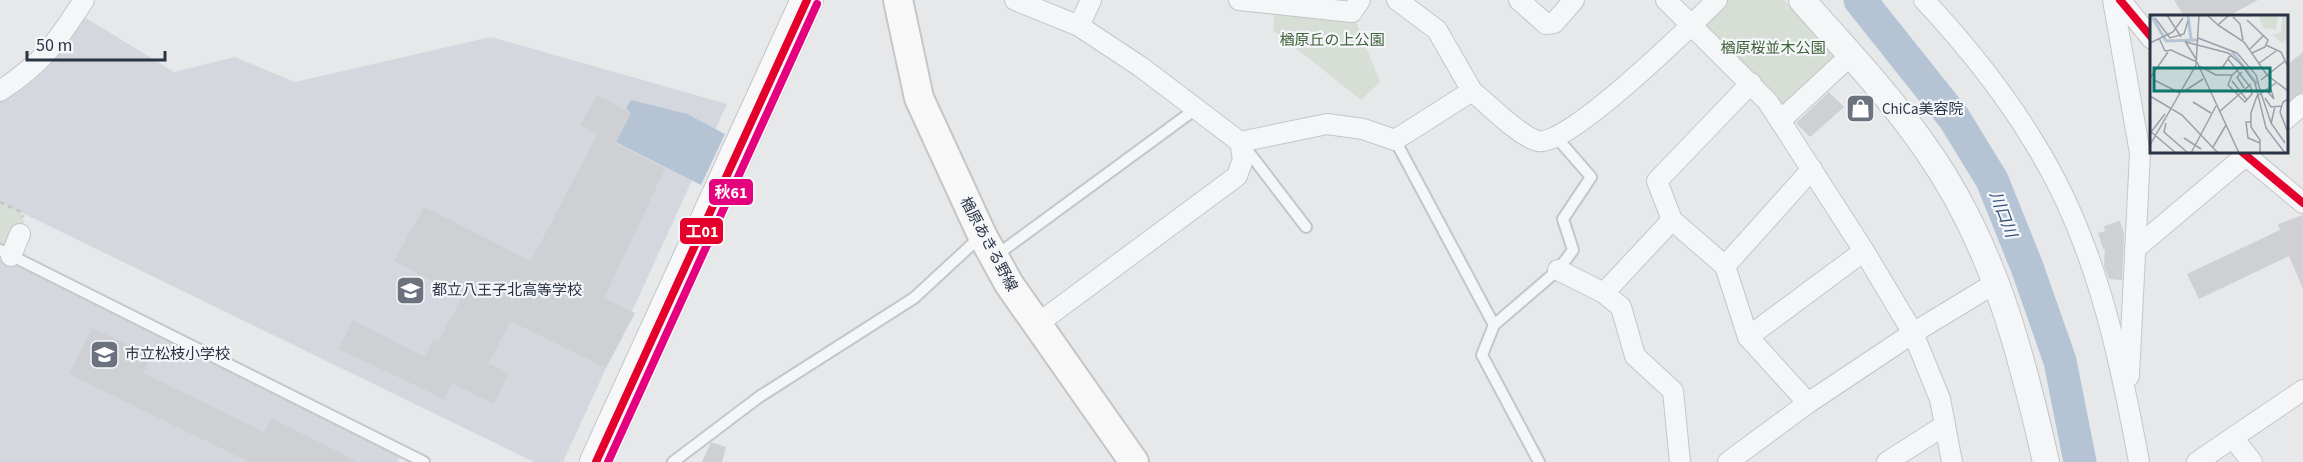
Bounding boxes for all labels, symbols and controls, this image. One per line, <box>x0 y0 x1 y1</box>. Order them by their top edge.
inset map <box>2150 15 2288 153</box>
scale bar <box>27 24 165 62</box>
park label: 楢原丘の上公園 <box>1279 30 1385 51</box>
text: 50 m <box>36 33 72 58</box>
park label: 楢原桜並木公園 <box>1720 38 1826 59</box>
shop icon: ChiCa美容院 <box>1845 93 1877 125</box>
place label: ChiCa美容院 <box>1882 99 1964 120</box>
line badge: 秋61 <box>708 178 754 206</box>
text: 秋61 <box>715 182 747 204</box>
water label: 川口川 <box>1984 188 2023 243</box>
street label: 楢原あきる野線 <box>955 193 1022 295</box>
line badge: 工01 <box>679 217 724 245</box>
text: 工01 <box>686 221 718 243</box>
school or university icon: 都立八王子北高等学校 <box>395 274 427 306</box>
place label: 都立八王子北高等学校 <box>432 280 582 301</box>
school or university icon: 市立松枝小学校 <box>88 338 120 370</box>
place label: 市立松枝小学校 <box>125 344 230 365</box>

